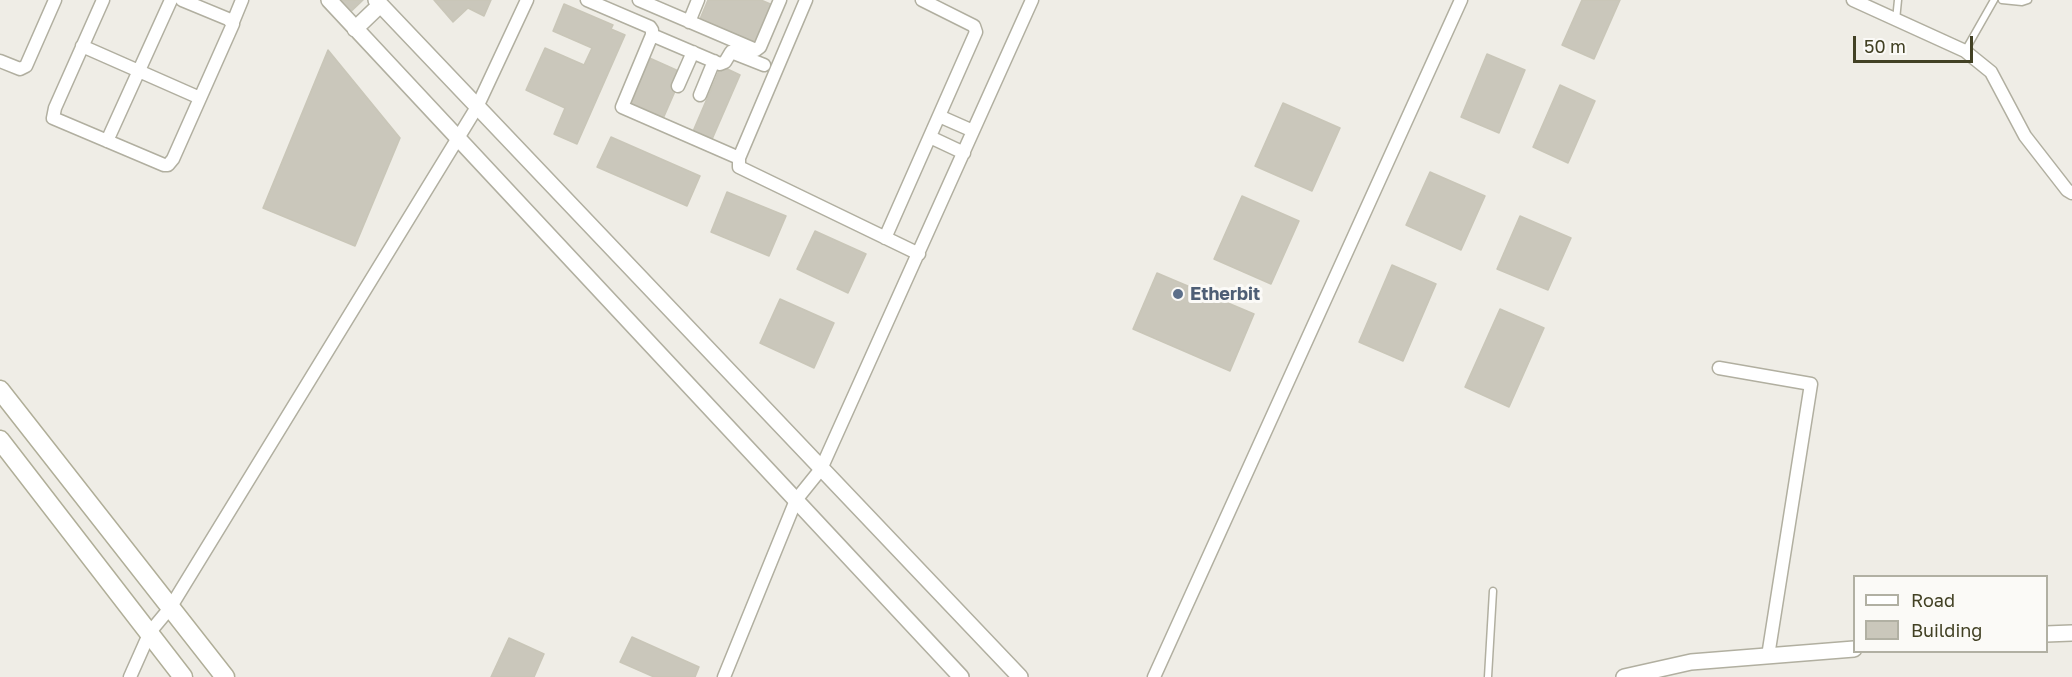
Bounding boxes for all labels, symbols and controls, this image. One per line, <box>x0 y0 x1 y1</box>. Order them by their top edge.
scale bar <box>1856 24 1976 62</box>
text: 50 m <box>1864 35 1906 57</box>
place label: Etherbit <box>1190 283 1260 305</box>
marker: Etherbit <box>1171 287 1185 301</box>
legend <box>1853 575 2048 653</box>
text: Road <box>1911 589 1955 611</box>
text: Building <box>1911 619 1982 641</box>

